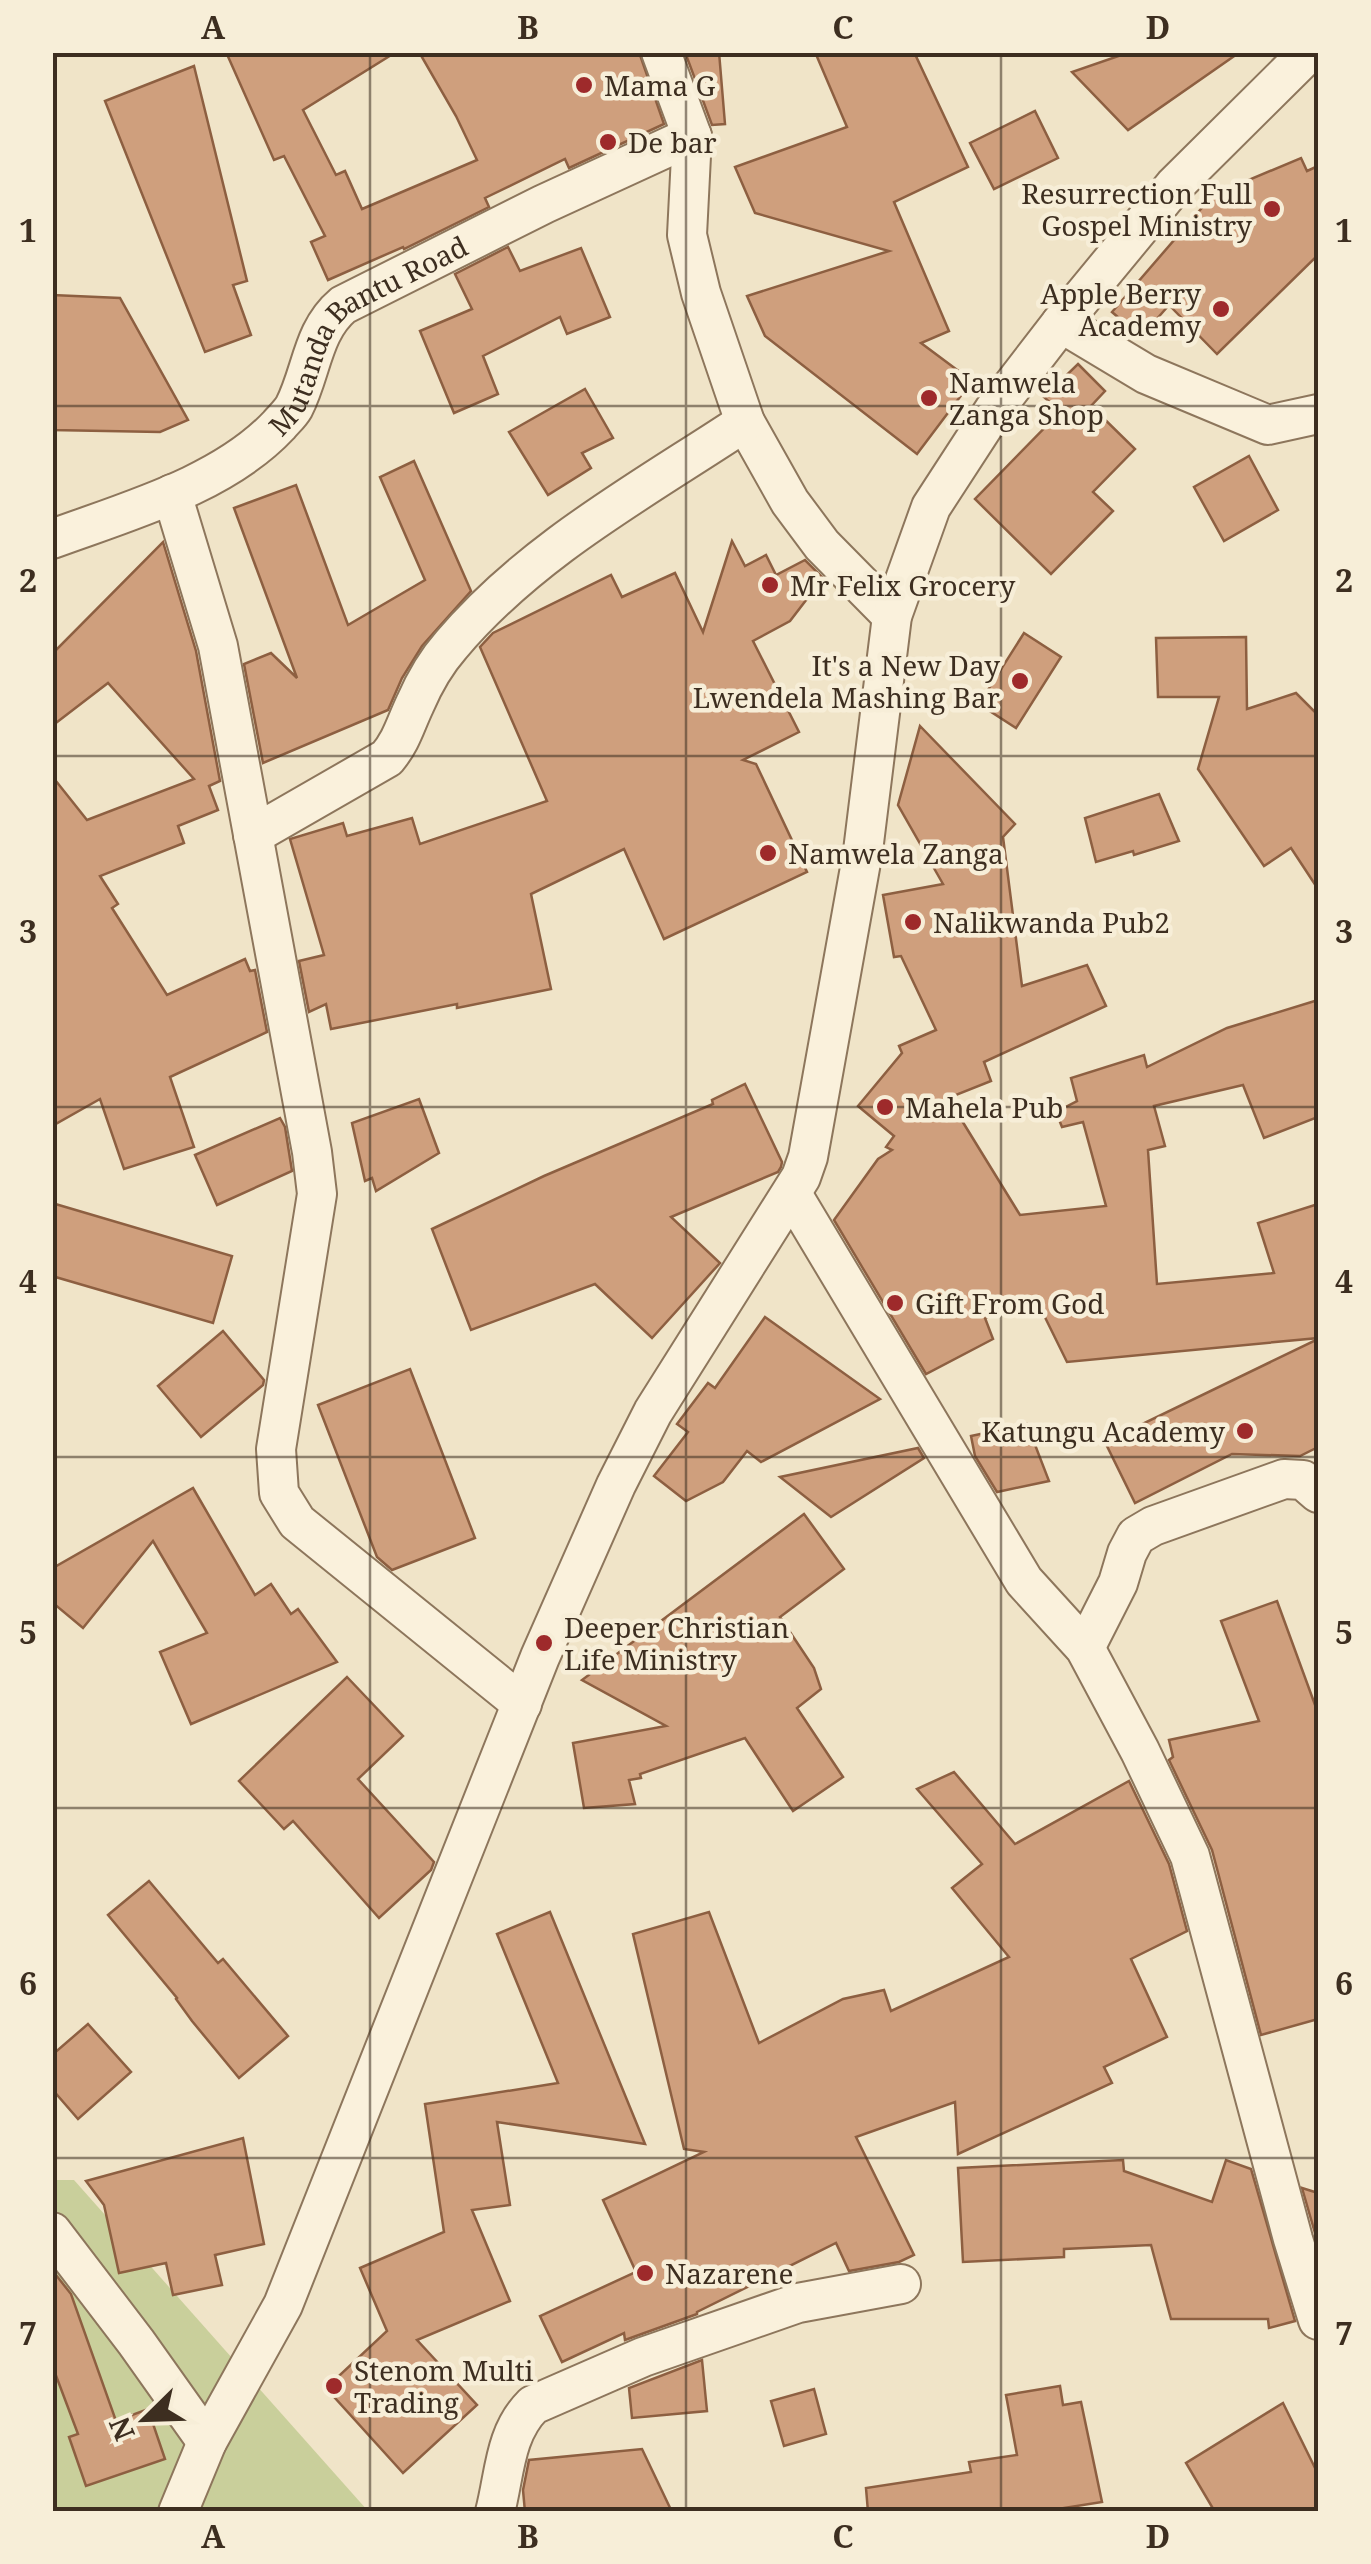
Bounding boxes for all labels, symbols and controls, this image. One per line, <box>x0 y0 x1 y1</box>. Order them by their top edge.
text: A <box>201 5 226 48</box>
text: B <box>517 5 539 48</box>
text: C <box>832 5 854 48</box>
text: D <box>1146 5 1170 48</box>
place label: Mama G <box>604 66 716 104</box>
marker: Mama G <box>573 74 595 96</box>
place label: De bar <box>628 123 717 161</box>
marker: De bar <box>597 131 619 153</box>
place label: Resurrection Full Gospel Ministry <box>1021 174 1252 244</box>
marker: Resurrection Full Gospel Ministry <box>1261 198 1283 220</box>
text: 1 <box>19 208 37 251</box>
text: 1 <box>1335 208 1353 251</box>
street label: Mutanda Bantu Road <box>260 227 474 444</box>
place label: Apple Berry Academy <box>1040 274 1201 344</box>
marker: Apple Berry Academy <box>1210 298 1232 320</box>
place label: Namwela Zanga Shop <box>949 363 1104 433</box>
marker: Namwela Zanga Shop <box>918 387 940 409</box>
text: 2 <box>19 558 37 601</box>
text: 2 <box>1335 558 1353 601</box>
place label: Mr Felix Grocery <box>790 566 1015 604</box>
marker: Mr Felix Grocery <box>759 574 781 596</box>
place label: It's a New Day Lwendela Mashing Bar <box>693 646 1000 716</box>
marker: It's a New Day Lwendela Mashing Bar <box>1009 670 1031 692</box>
place label: Namwela Zanga <box>788 834 1004 872</box>
marker: Namwela Zanga <box>757 842 779 864</box>
place label: Nalikwanda Pub2 <box>933 903 1170 941</box>
text: 3 <box>19 909 37 952</box>
text: 3 <box>1335 909 1353 952</box>
marker: Nalikwanda Pub2 <box>902 911 924 933</box>
place label: Mahela Pub <box>905 1088 1063 1126</box>
marker: Mahela Pub <box>874 1096 896 1118</box>
text: 4 <box>19 1259 37 1302</box>
text: 4 <box>1335 1259 1353 1302</box>
place label: Gift From God <box>915 1284 1104 1322</box>
marker: Gift From God <box>884 1292 906 1314</box>
place label: Katungu Academy <box>981 1412 1225 1450</box>
marker: Katungu Academy <box>1234 1420 1256 1442</box>
place label: Deeper Christian Life Ministry <box>564 1608 789 1678</box>
text: 5 <box>19 1610 37 1653</box>
text: 5 <box>1335 1610 1353 1653</box>
marker: Deeper Christian Life Ministry <box>533 1632 555 1654</box>
text: 6 <box>19 1961 37 2004</box>
text: 6 <box>1335 1961 1353 2004</box>
place label: Nazarene <box>665 2254 793 2292</box>
marker: Nazarene <box>634 2262 656 2284</box>
text: 7 <box>19 2311 37 2354</box>
text: 7 <box>1335 2311 1353 2354</box>
place label: Stenom Multi Trading <box>354 2351 534 2421</box>
north arrow <box>95 2369 195 2469</box>
marker: Stenom Multi Trading <box>323 2375 345 2397</box>
text: N <box>99 2412 143 2447</box>
text: A <box>201 2514 226 2557</box>
text: B <box>517 2514 539 2557</box>
text: C <box>832 2514 854 2557</box>
text: D <box>1146 2514 1170 2557</box>

